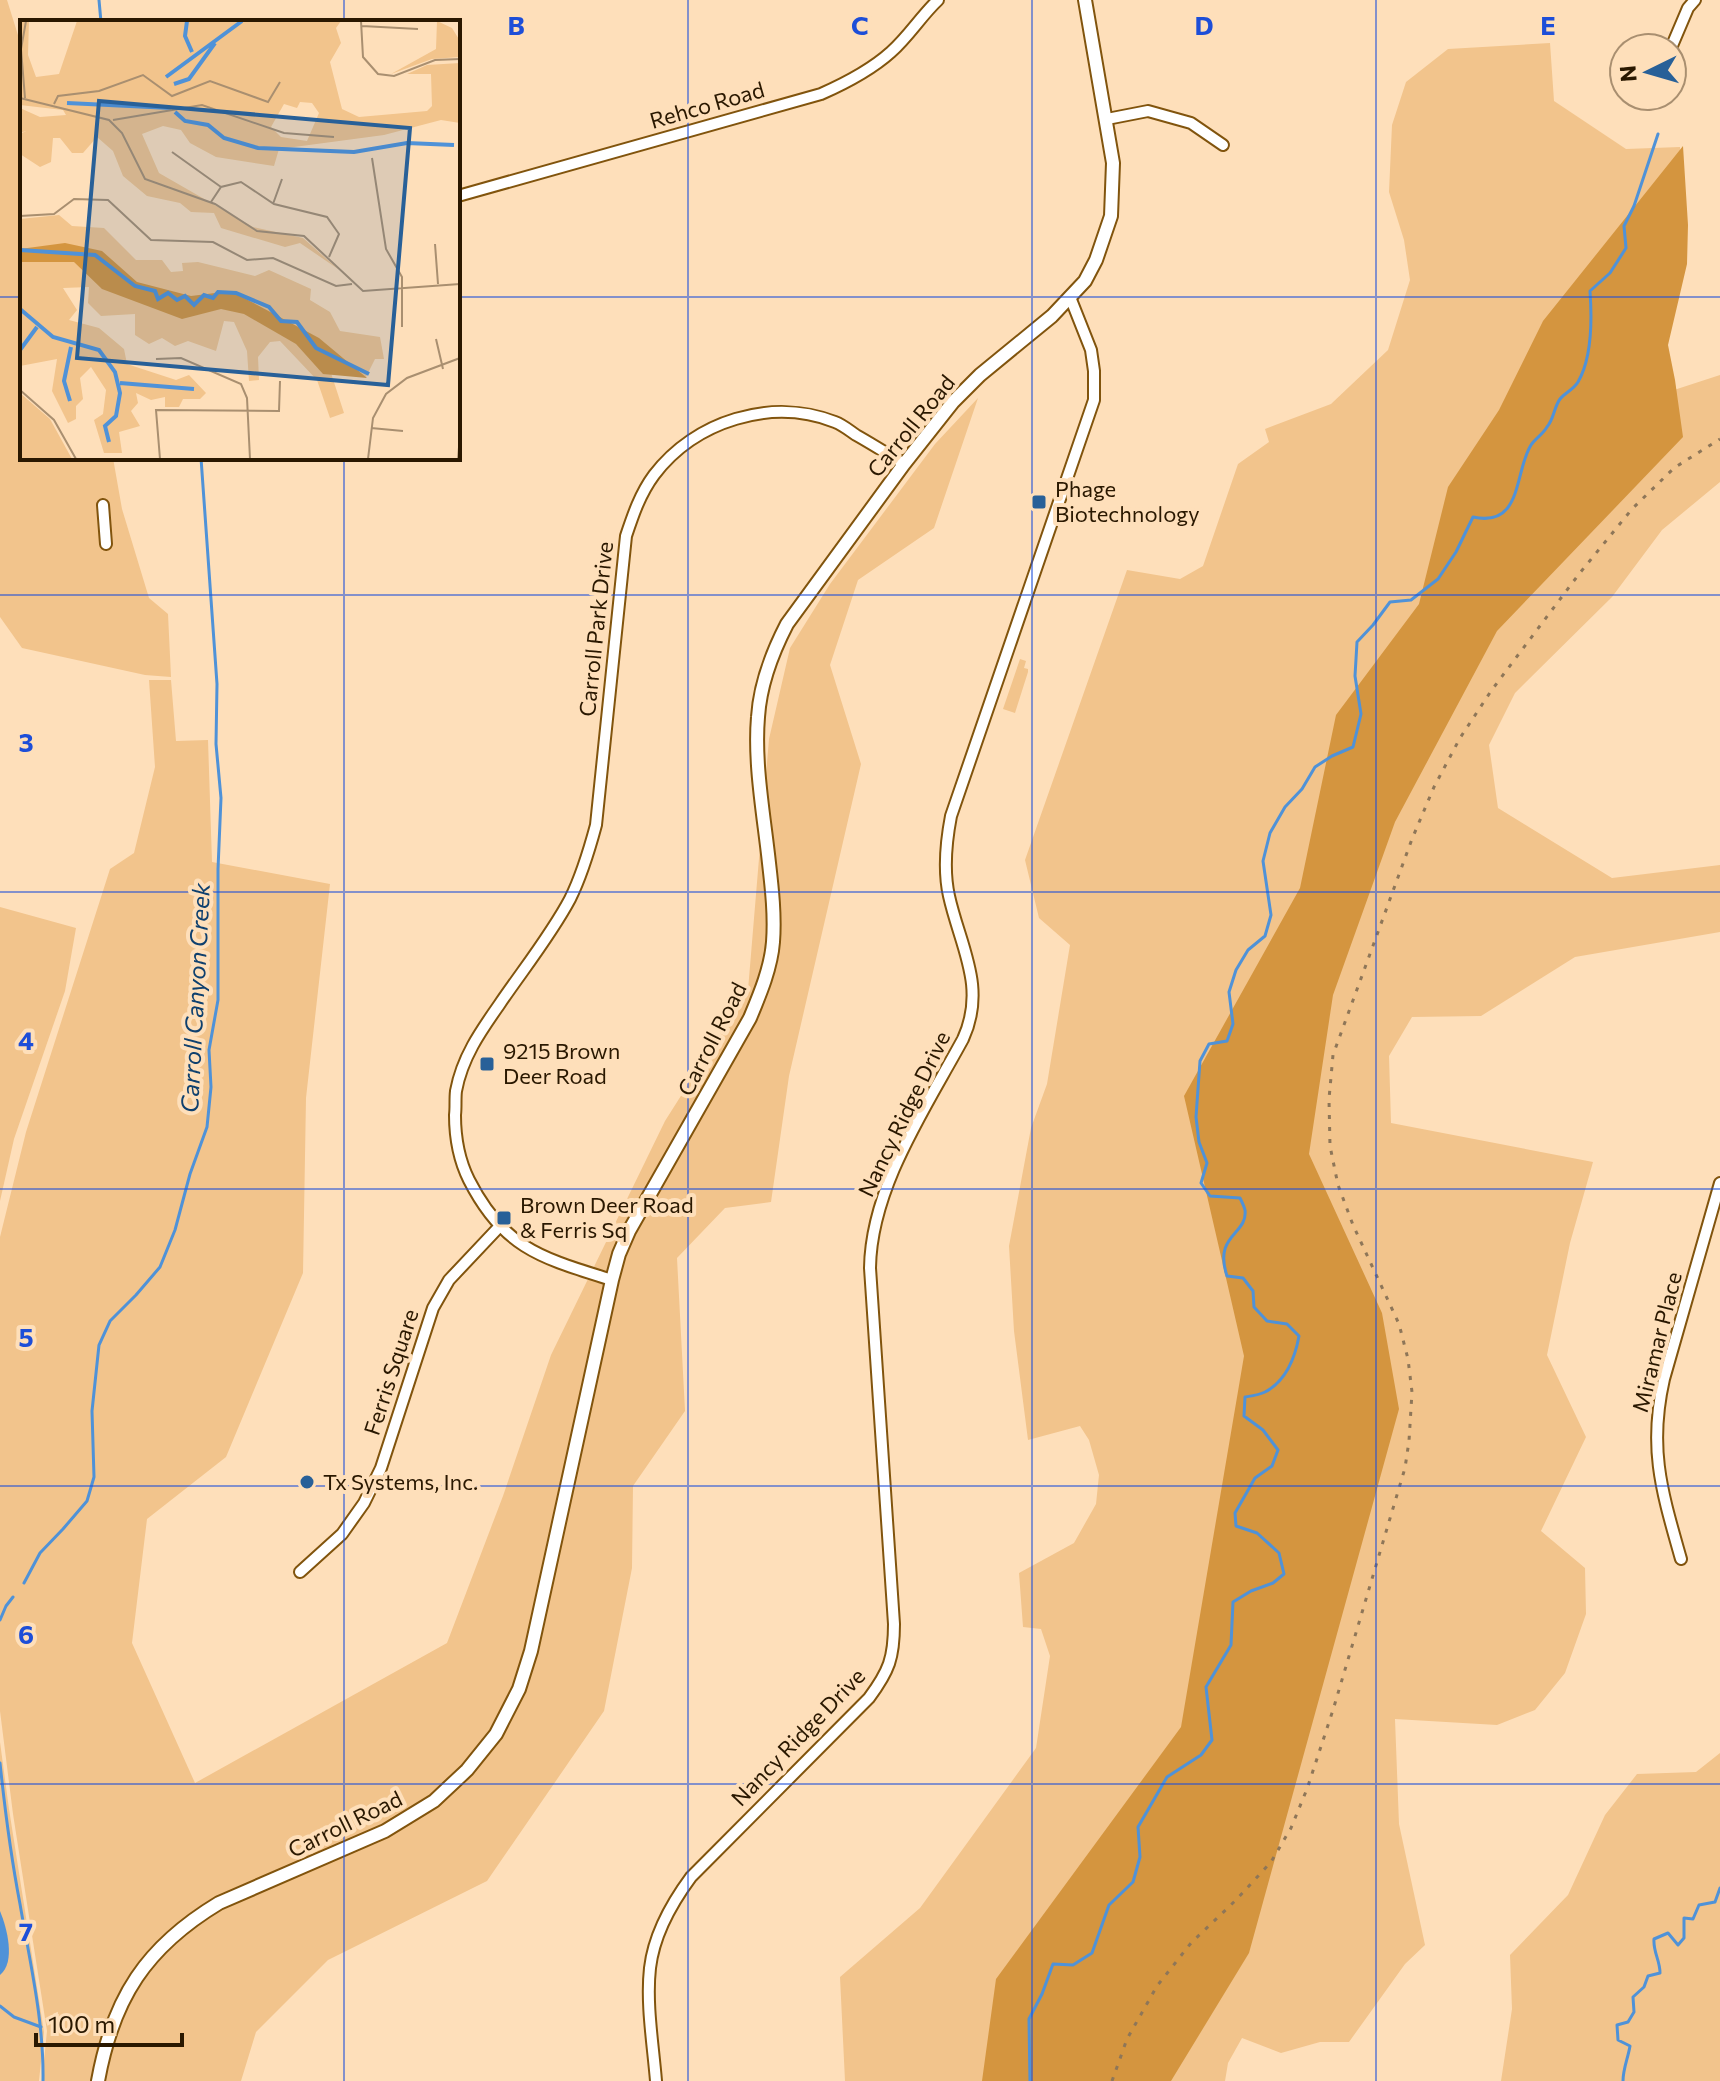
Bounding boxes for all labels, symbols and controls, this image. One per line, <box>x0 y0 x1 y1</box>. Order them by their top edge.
text: B <box>507 9 525 40</box>
text: C <box>851 9 869 40</box>
text: D <box>1194 9 1214 40</box>
text: E <box>1540 9 1556 40</box>
inset map <box>20 20 460 460</box>
north arrow <box>1608 32 1688 112</box>
text: N <box>1613 64 1642 83</box>
street label: Rehco Road <box>647 75 767 134</box>
street label: Carroll Road <box>861 369 960 482</box>
place label: Phage Biotechnology <box>1055 475 1200 527</box>
marker: Phage Biotechnology <box>1030 493 1048 511</box>
street label: Carroll Park Drive <box>573 540 618 718</box>
text: 3 <box>18 726 34 757</box>
water label: Carroll Canyon Creek <box>174 881 215 1113</box>
street label: Carroll Road <box>671 978 752 1100</box>
text: 4 <box>18 1024 34 1055</box>
street label: Nancy Ridge Drive <box>852 1027 955 1201</box>
place label: 9215 Brown Deer Road <box>503 1037 620 1089</box>
marker: 9215 Brown Deer Road <box>478 1055 496 1073</box>
place label: Brown Deer Road & Ferris Sq <box>520 1191 694 1243</box>
marker: Brown Deer Road & Ferris Sq <box>495 1209 513 1227</box>
street label: Miramar Place <box>1626 1269 1687 1415</box>
street label: Ferris Square <box>357 1305 424 1438</box>
text: 5 <box>18 1321 34 1352</box>
place label: Tx Systems, Inc. <box>323 1468 478 1495</box>
marker: Tx Systems, Inc. <box>298 1473 316 1491</box>
text: 6 <box>18 1618 34 1649</box>
street label: Nancy Ridge Drive <box>725 1662 870 1811</box>
street label: Carroll Road <box>283 1784 406 1863</box>
text: 7 <box>19 1915 33 1946</box>
scale bar <box>36 1997 182 2047</box>
text: 100 m <box>48 2009 115 2038</box>

